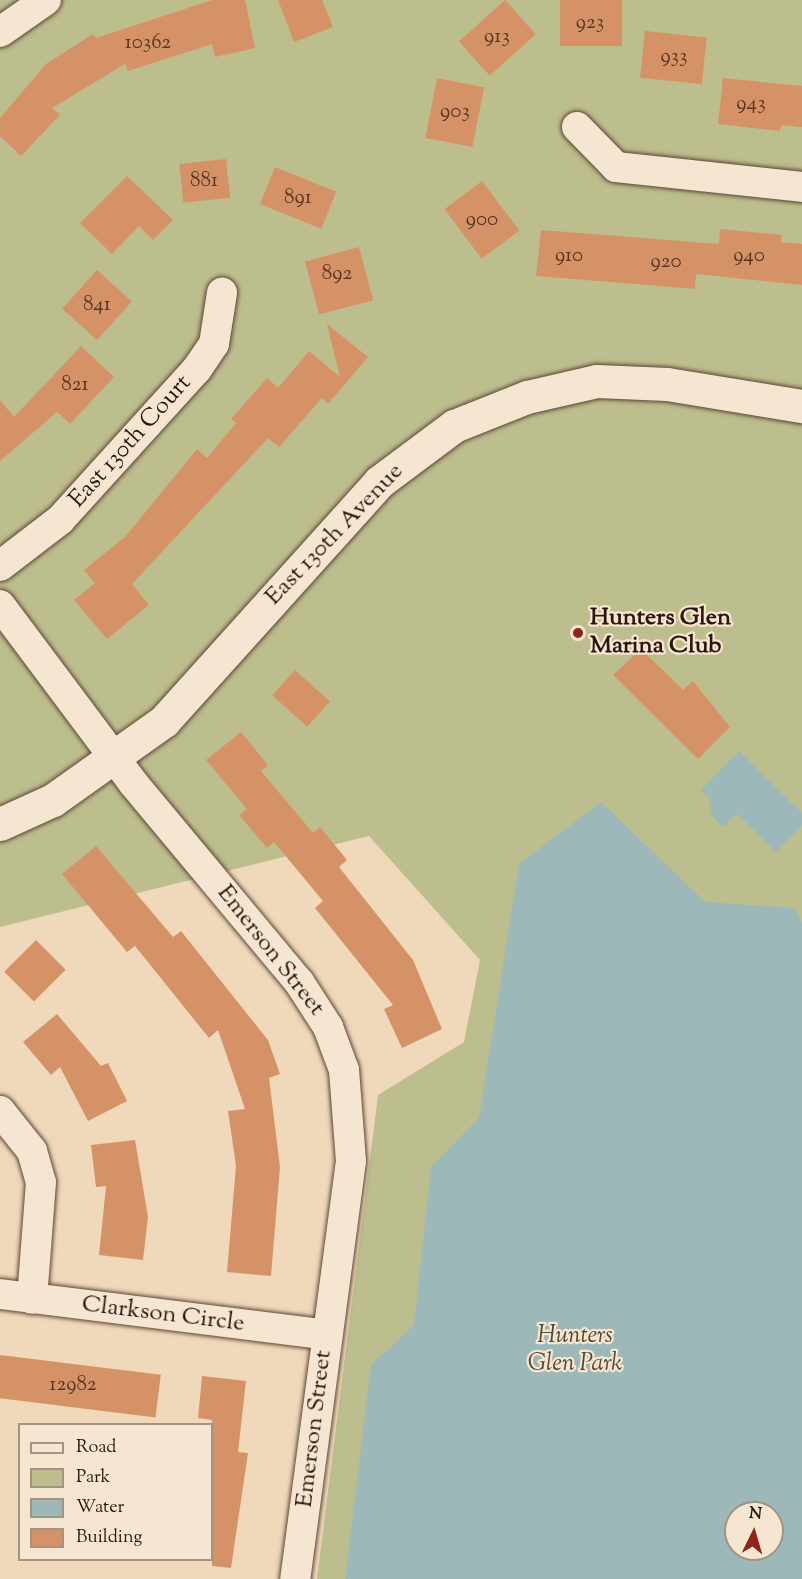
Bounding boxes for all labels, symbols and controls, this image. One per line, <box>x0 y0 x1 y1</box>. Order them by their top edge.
house number: 923 <box>576 10 604 36</box>
house number: 913 <box>484 24 510 50</box>
house number: 10362 <box>125 30 171 56</box>
house number: 933 <box>660 44 688 70</box>
house number: 943 <box>736 91 766 117</box>
house number: 903 <box>440 99 470 125</box>
house number: 881 <box>190 168 218 194</box>
house number: 891 <box>284 185 312 211</box>
house number: 900 <box>466 207 498 233</box>
house number: 910 <box>555 243 583 269</box>
house number: 940 <box>733 243 765 269</box>
house number: 920 <box>650 249 682 275</box>
house number: 892 <box>322 261 352 287</box>
house number: 841 <box>83 292 111 318</box>
street label: East 130th Court <box>64 370 198 514</box>
house number: 821 <box>61 372 89 398</box>
street label: East 130th Avenue <box>260 458 410 612</box>
place label: Hunters Glen Marina Club <box>590 605 731 661</box>
marker: Hunters Glen Marina Club <box>571 626 585 640</box>
street label: Emerson Street <box>210 880 330 1022</box>
street label: Clarkson Circle <box>80 1291 246 1339</box>
park label: Hunters Glen Park <box>528 1323 622 1379</box>
street label: Emerson Street <box>291 1349 339 1509</box>
house number: 12982 <box>49 1372 97 1398</box>
legend <box>18 1423 213 1561</box>
text: Road <box>76 1435 116 1461</box>
text: Park <box>76 1465 110 1491</box>
text: Water <box>76 1495 124 1521</box>
north arrow <box>724 1501 784 1561</box>
text: N <box>748 1503 763 1527</box>
text: Building <box>76 1525 142 1551</box>

